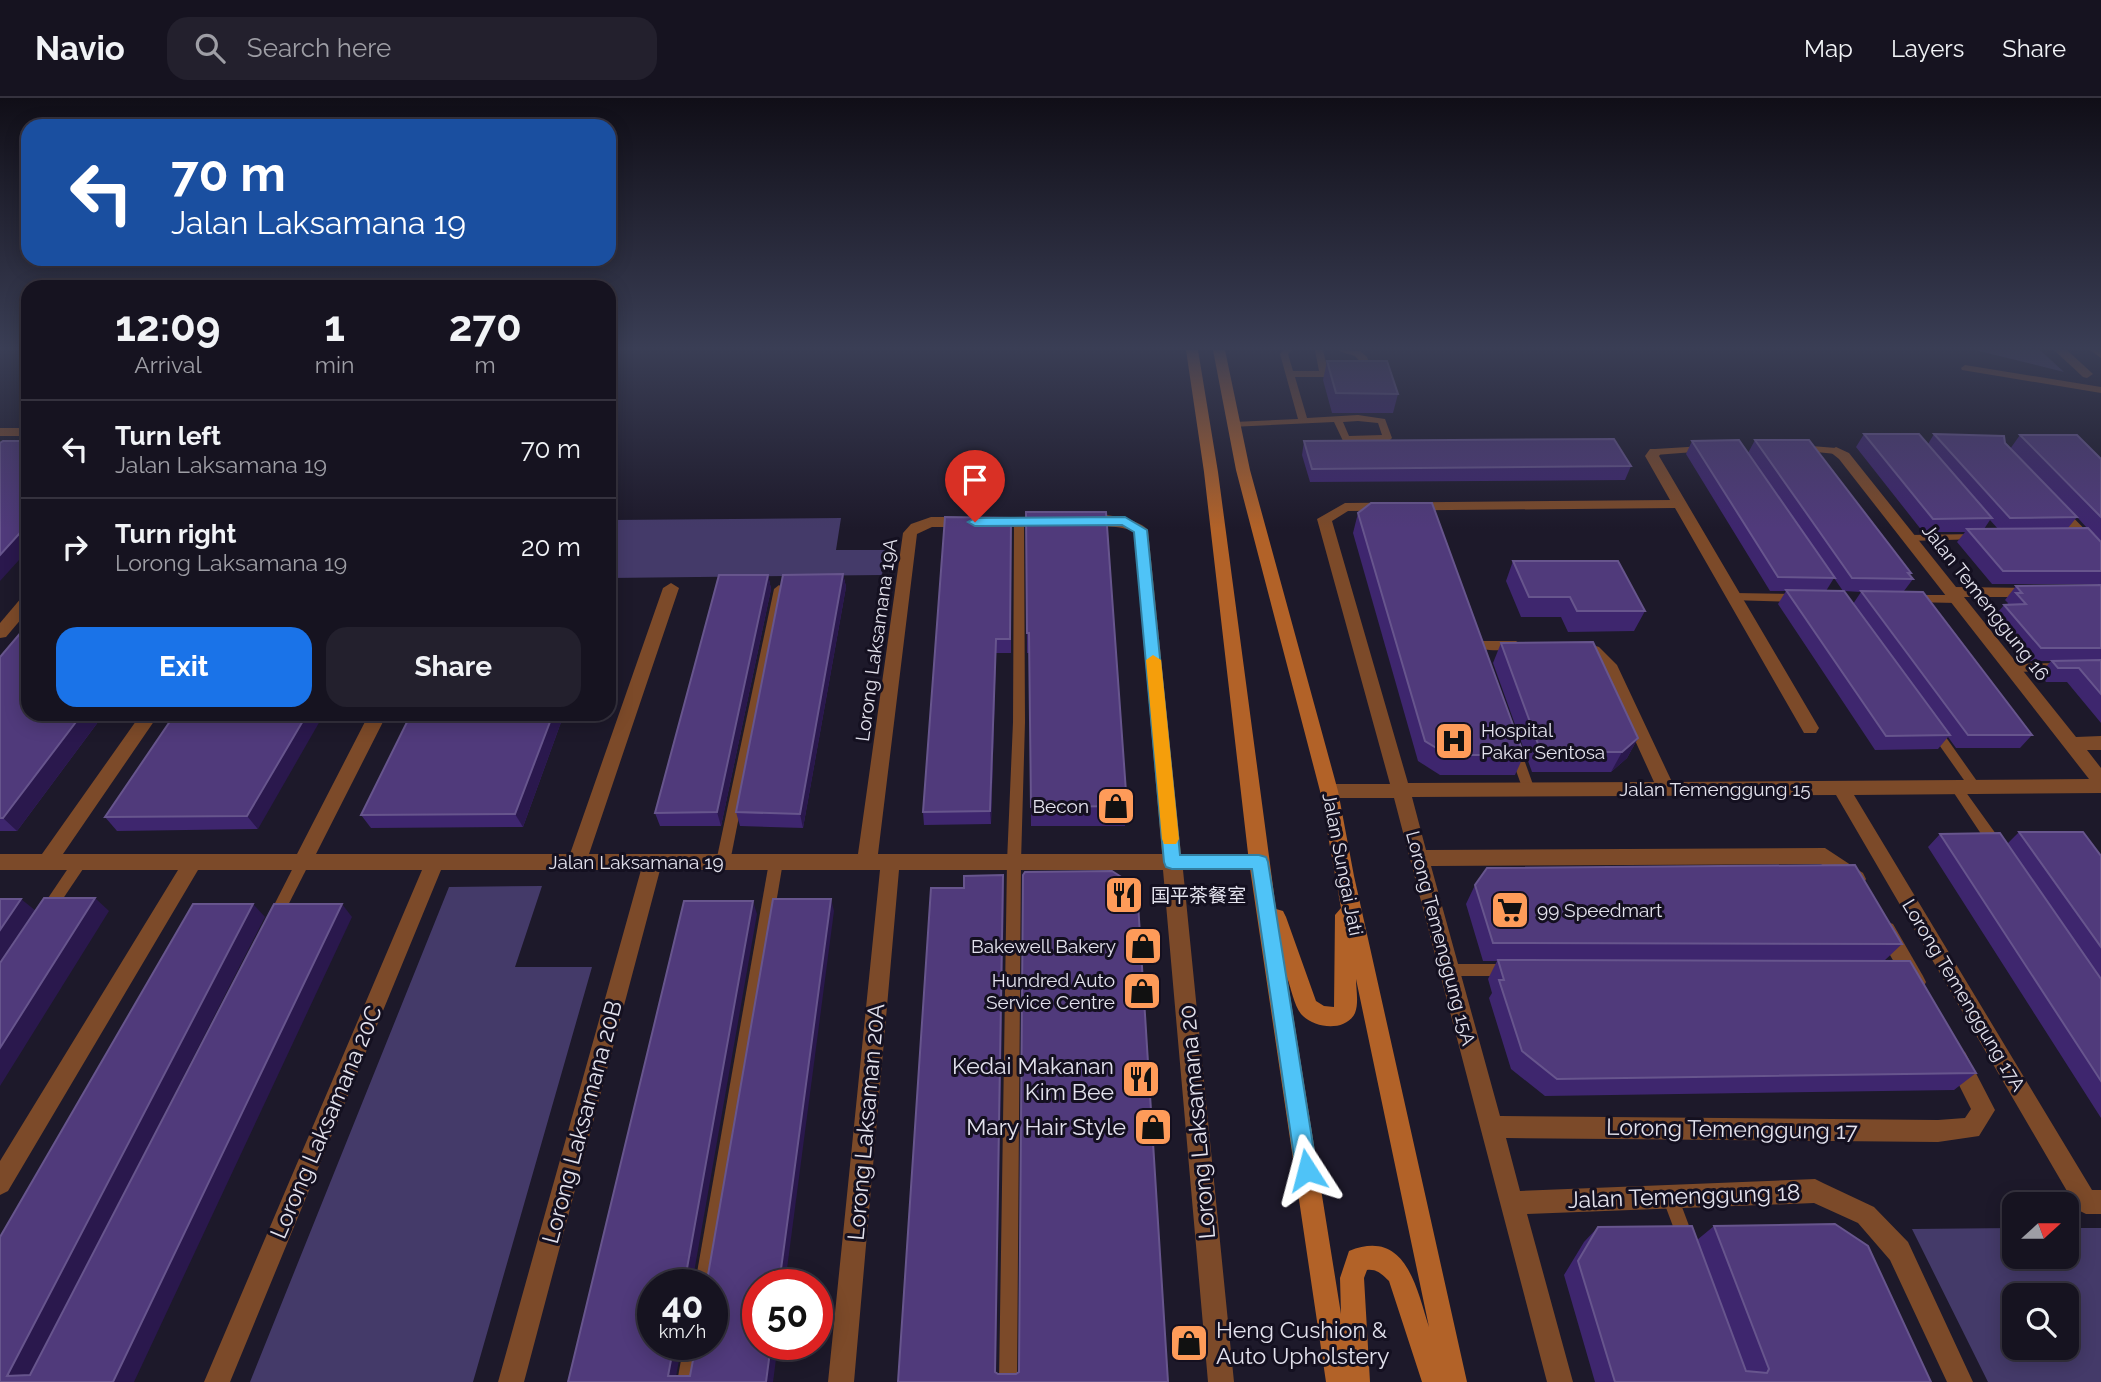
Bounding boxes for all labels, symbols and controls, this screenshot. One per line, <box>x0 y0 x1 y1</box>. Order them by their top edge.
search box <box>167 17 657 80</box>
text: Navio <box>35 29 125 68</box>
icon: search <box>191 29 229 67</box>
text: Search here <box>247 33 391 63</box>
text: Map <box>1804 34 1853 63</box>
text: Layers <box>1891 34 1964 63</box>
text: Share <box>2002 34 2066 63</box>
text: 70 m <box>171 145 286 202</box>
icon: left <box>56 147 147 238</box>
text: Jalan Laksamana 19 <box>171 204 466 241</box>
text: 12:09 <box>115 302 221 351</box>
text: 1 <box>324 302 345 351</box>
text: 270 <box>449 302 522 351</box>
text: Arrival <box>134 351 202 378</box>
text: min <box>315 351 354 378</box>
text: m <box>475 351 496 378</box>
text: Turn left <box>115 421 221 451</box>
icon: left <box>56 430 94 468</box>
text: 70 m <box>521 434 581 464</box>
pin <box>945 450 1005 522</box>
text: Jalan Laksamana 19 <box>115 451 327 478</box>
icon: arrive <box>956 461 994 499</box>
text: Turn right <box>115 519 236 549</box>
street label: Jalan Temenggung 16 <box>1918 519 2054 685</box>
icon: right <box>56 528 94 566</box>
text: 20 m <box>521 532 581 562</box>
street label: Lorong Laksamana 19A <box>851 537 901 743</box>
text: Lorong Laksamana 19 <box>115 549 347 576</box>
button: Exit <box>56 627 312 707</box>
button: Share <box>326 627 581 707</box>
place label: Hospital Pakar Sentosa <box>1481 719 1605 763</box>
hospital icon: Hospital Pakar Sentosa <box>1433 720 1475 762</box>
street label: Jalan Temenggung 15 <box>1619 778 1811 800</box>
shop icon: Becon <box>1095 785 1137 827</box>
street label: Jalan Sungai Jati <box>1318 791 1368 937</box>
place label: Becon <box>1032 795 1089 817</box>
street label: Lorong Temenggung 15A <box>1402 828 1480 1048</box>
street label: Jalan Laksamana 19 <box>548 851 724 873</box>
restaurant icon: 国平茶餐室 <box>1103 874 1145 916</box>
place label: 国平茶餐室 <box>1151 884 1246 906</box>
supermarket icon: 99 Speedmart <box>1489 889 1531 931</box>
street label: Lorong Temenggung 17A <box>1898 895 2030 1095</box>
place label: 99 Speedmart <box>1537 899 1663 921</box>
shop icon: Bakewell Bakery <box>1122 925 1164 967</box>
place label: Bakewell Bakery <box>971 935 1116 957</box>
place label: Hundred Auto Service Centre <box>986 969 1115 1013</box>
shop icon: Hundred Auto Service Centre <box>1121 970 1163 1012</box>
street label: Lorong Laksamana 20B <box>536 997 627 1246</box>
street label: Lorong Laksamana 20C <box>264 1001 387 1243</box>
street label: Lorong Laksaman 20A <box>842 1002 889 1241</box>
street label: Lorong Laksamana 20 <box>1173 1004 1220 1240</box>
place label: Kedai Makanan Kim Bee <box>952 1052 1114 1105</box>
restaurant icon: Kedai Makanan Kim Bee <box>1120 1058 1162 1100</box>
shop icon: Mary Hair Style <box>1132 1106 1174 1148</box>
place label: Mary Hair Style <box>966 1113 1126 1140</box>
street label: Lorong Temenggung 17 <box>1606 1113 1859 1144</box>
position arrow <box>1270 1133 1344 1207</box>
street label: Jalan Temenggung 18 <box>1567 1178 1801 1213</box>
north arrow <box>2002 1192 2079 1269</box>
map controls <box>2002 1192 2079 1360</box>
speed limit sign: 50 <box>742 1269 833 1360</box>
button: search <box>2002 1283 2079 1360</box>
text: 40 <box>662 1285 703 1326</box>
place label: Heng Cushion & Auto Upholstery <box>1216 1316 1389 1369</box>
text: km/h <box>659 1321 706 1342</box>
shop icon: Heng Cushion & Auto Upholstery <box>1168 1322 1210 1364</box>

